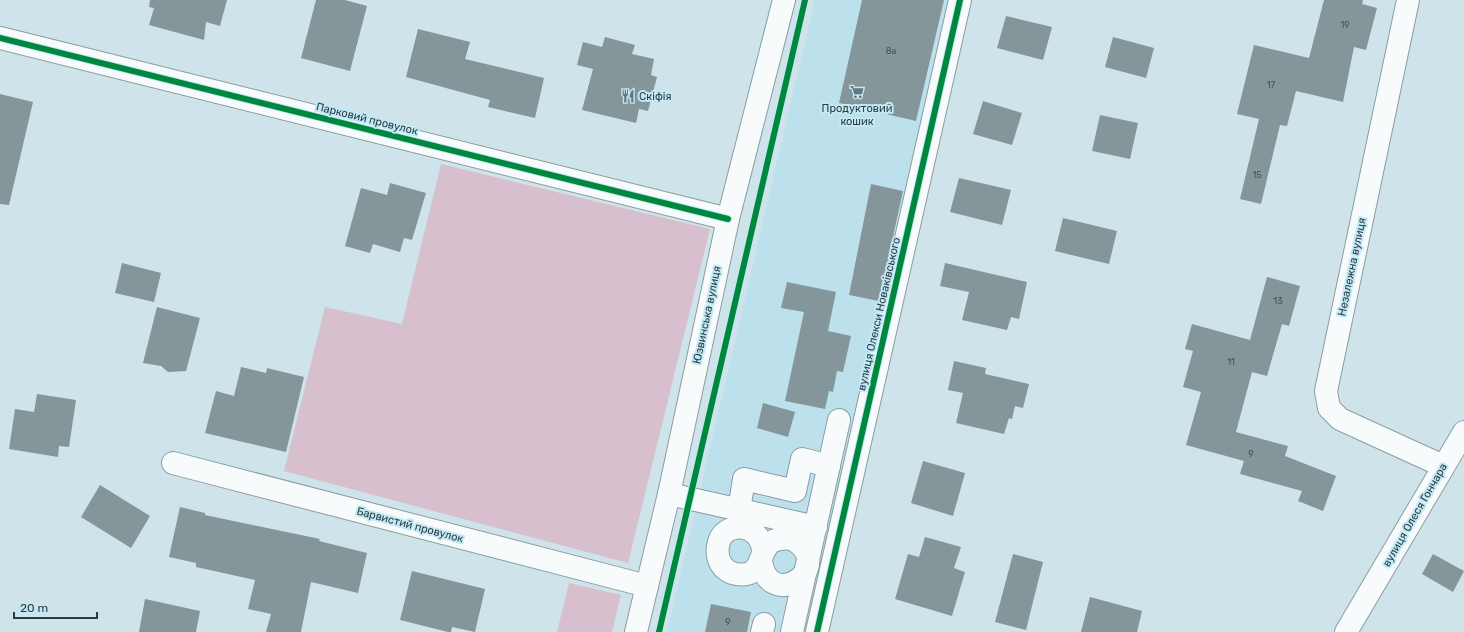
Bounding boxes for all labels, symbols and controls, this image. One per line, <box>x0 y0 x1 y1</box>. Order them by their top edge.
house number: 19 <box>1340 20 1350 30</box>
house number: 8а <box>886 46 896 56</box>
house number: 17 <box>1267 80 1276 90</box>
supermarket icon: Продуктовий кошик <box>849 84 865 100</box>
restaurant icon: Скіфія <box>620 88 636 104</box>
place label: Скіфія <box>639 90 671 103</box>
street label: Парковий провулок <box>315 100 419 138</box>
place label: Продуктовий кошик <box>822 102 892 128</box>
house number: 15 <box>1252 170 1262 180</box>
street label: Незалежна вулиця <box>1335 217 1369 317</box>
street label: вулиця Олекси Новаківського <box>855 236 903 392</box>
street label: Юзвинська вулиця <box>690 265 724 365</box>
house number: 13 <box>1273 296 1283 306</box>
house number: 11 <box>1227 357 1235 367</box>
house number: 9 <box>1248 449 1254 459</box>
street label: вулиця Олеся Гончара <box>1380 461 1450 569</box>
street label: Барвистий провулок <box>355 504 465 546</box>
scale bar <box>14 594 97 620</box>
text: 20 m <box>20 601 48 615</box>
house number: 9 <box>725 617 731 627</box>

